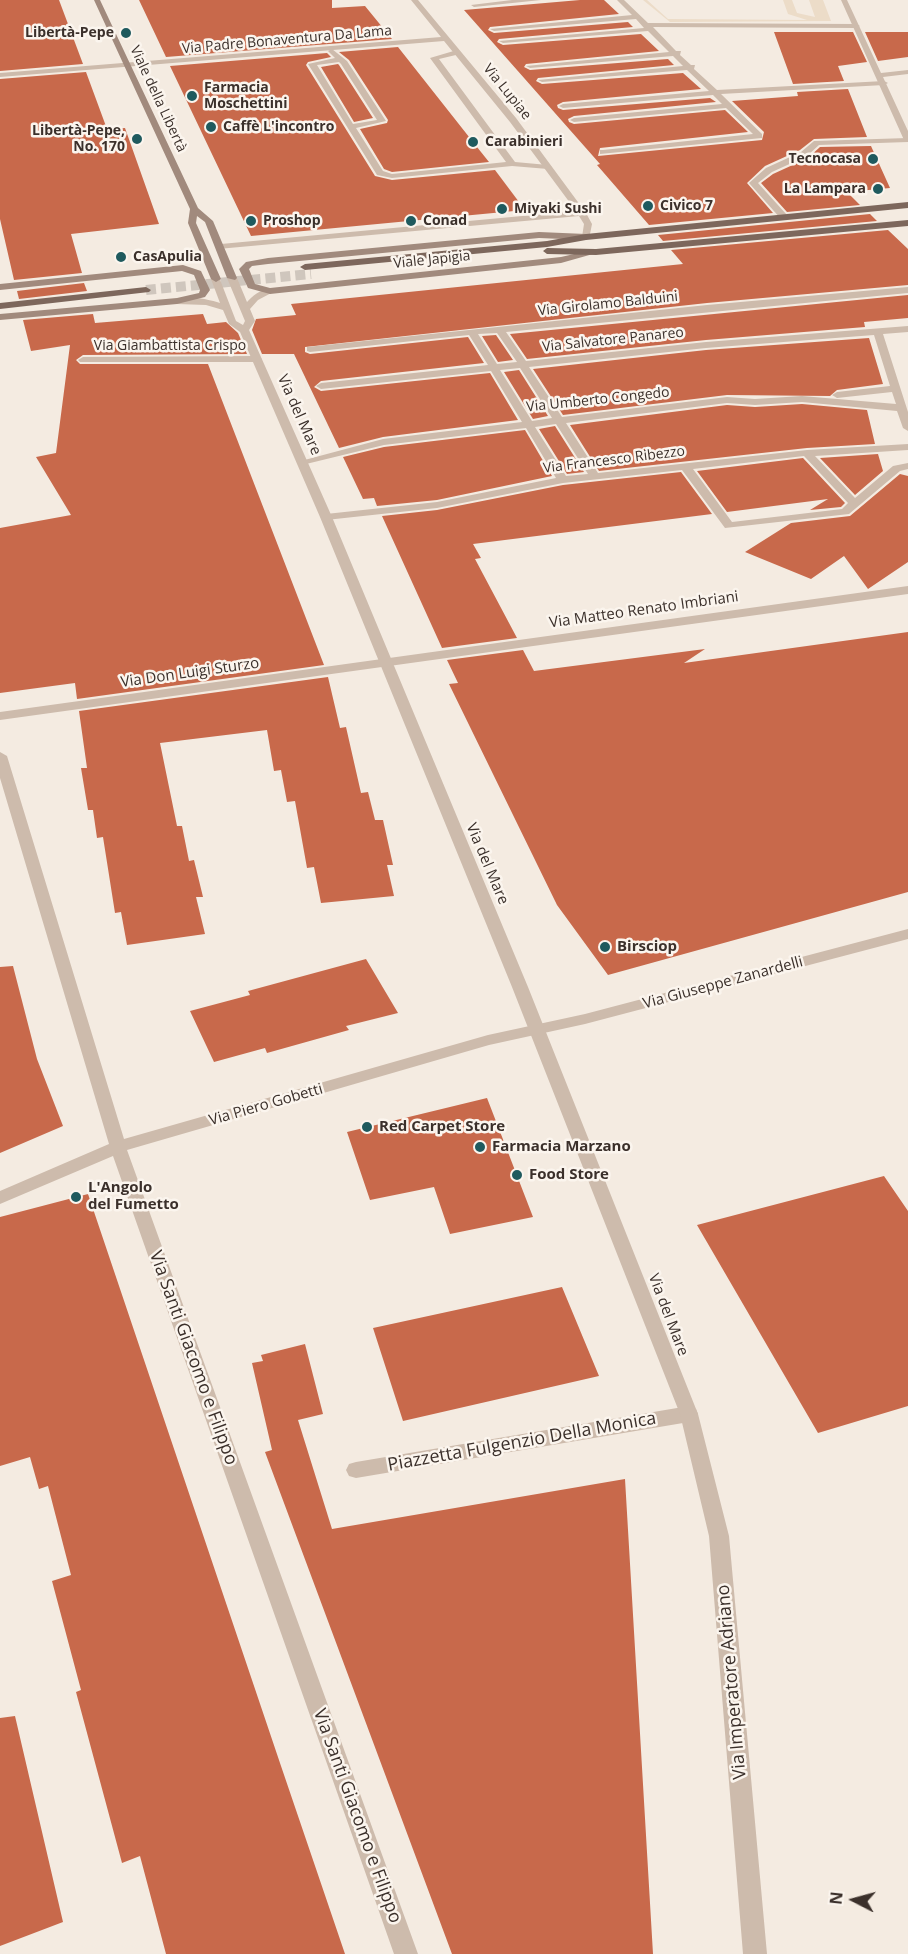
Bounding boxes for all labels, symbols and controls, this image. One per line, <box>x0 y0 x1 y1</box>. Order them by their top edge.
street label: Via Padre Bonaventura Da Lama <box>181 22 393 58</box>
place label: Libertà-Pepe <box>25 25 114 41</box>
marker: Libertà-Pepe <box>119 26 133 40</box>
street label: Viale della Libertà <box>126 43 190 155</box>
street label: Via Lupiae <box>479 61 535 123</box>
place label: Farmacia Moschettini <box>204 80 287 112</box>
marker: Farmacia Moschettini <box>185 89 199 103</box>
place label: Caffè L'incontro <box>223 119 334 135</box>
marker: Caffè L'incontro <box>204 120 218 134</box>
place label: Libertà-Pepe, No. 170 <box>32 123 125 156</box>
marker: Libertà-Pepe, No. 170 <box>130 132 144 146</box>
place label: Carabinieri <box>485 134 563 150</box>
marker: Carabinieri <box>466 135 480 149</box>
place label: Tecnocasa <box>788 151 861 167</box>
marker: Tecnocasa <box>866 152 880 166</box>
place label: La Lampara <box>784 181 866 197</box>
marker: La Lampara <box>871 182 885 196</box>
place label: Civico 7 <box>660 198 713 214</box>
marker: Civico 7 <box>641 199 655 213</box>
place label: Miyaki Sushi <box>514 201 602 217</box>
marker: Miyaki Sushi <box>495 202 509 216</box>
place label: Proshop <box>263 213 321 229</box>
place label: Conad <box>423 213 467 229</box>
marker: Proshop <box>244 214 258 228</box>
marker: Conad <box>404 214 418 228</box>
street label: Viale Japigia <box>393 248 471 272</box>
place label: CasApulia <box>133 249 202 265</box>
marker: CasApulia <box>114 250 128 264</box>
street label: Via Girolamo Balduini <box>537 288 679 320</box>
street label: Via Salvatore Panareo <box>541 324 685 356</box>
street label: Via Giambattista Crispo <box>94 338 246 354</box>
street label: Via del Mare <box>273 372 325 458</box>
street label: Via Umberto Congedo <box>526 384 670 416</box>
street label: Via Francesco Ribezzo <box>542 443 686 477</box>
street label: Via Matteo Renato Imbriani <box>548 588 740 632</box>
street label: Via Don Luigi Sturzo <box>120 654 260 692</box>
street label: Via del Mare <box>462 821 512 907</box>
place label: Birsciop <box>617 938 677 956</box>
marker: Birsciop <box>598 940 612 954</box>
street label: Via Giuseppe Zanardelli <box>641 953 805 1013</box>
street label: Via Piero Gobetti <box>207 1080 325 1130</box>
place label: Red Carpet Store <box>379 1118 505 1136</box>
marker: Red Carpet Store <box>360 1120 374 1134</box>
place label: Farmacia Marzano <box>492 1138 631 1156</box>
marker: Farmacia Marzano <box>473 1140 487 1154</box>
place label: Food Store <box>529 1166 609 1184</box>
marker: Food Store <box>510 1168 524 1182</box>
place label: L'Angolo del Fumetto <box>88 1179 179 1214</box>
marker: L'Angolo del Fumetto <box>69 1190 83 1204</box>
street label: Via Santi Giacomo e Filippo <box>144 1248 242 1468</box>
street label: Via del Mare <box>644 1271 692 1359</box>
street label: Piazzetta Fulgenzio Della Monica <box>386 1408 658 1476</box>
street label: Via Imperatore Adriano <box>713 1584 751 1780</box>
street label: Via Santi Giacomo e Filippo <box>308 1706 406 1926</box>
north arrow <box>824 1870 884 1930</box>
text: N <box>824 1891 848 1906</box>

